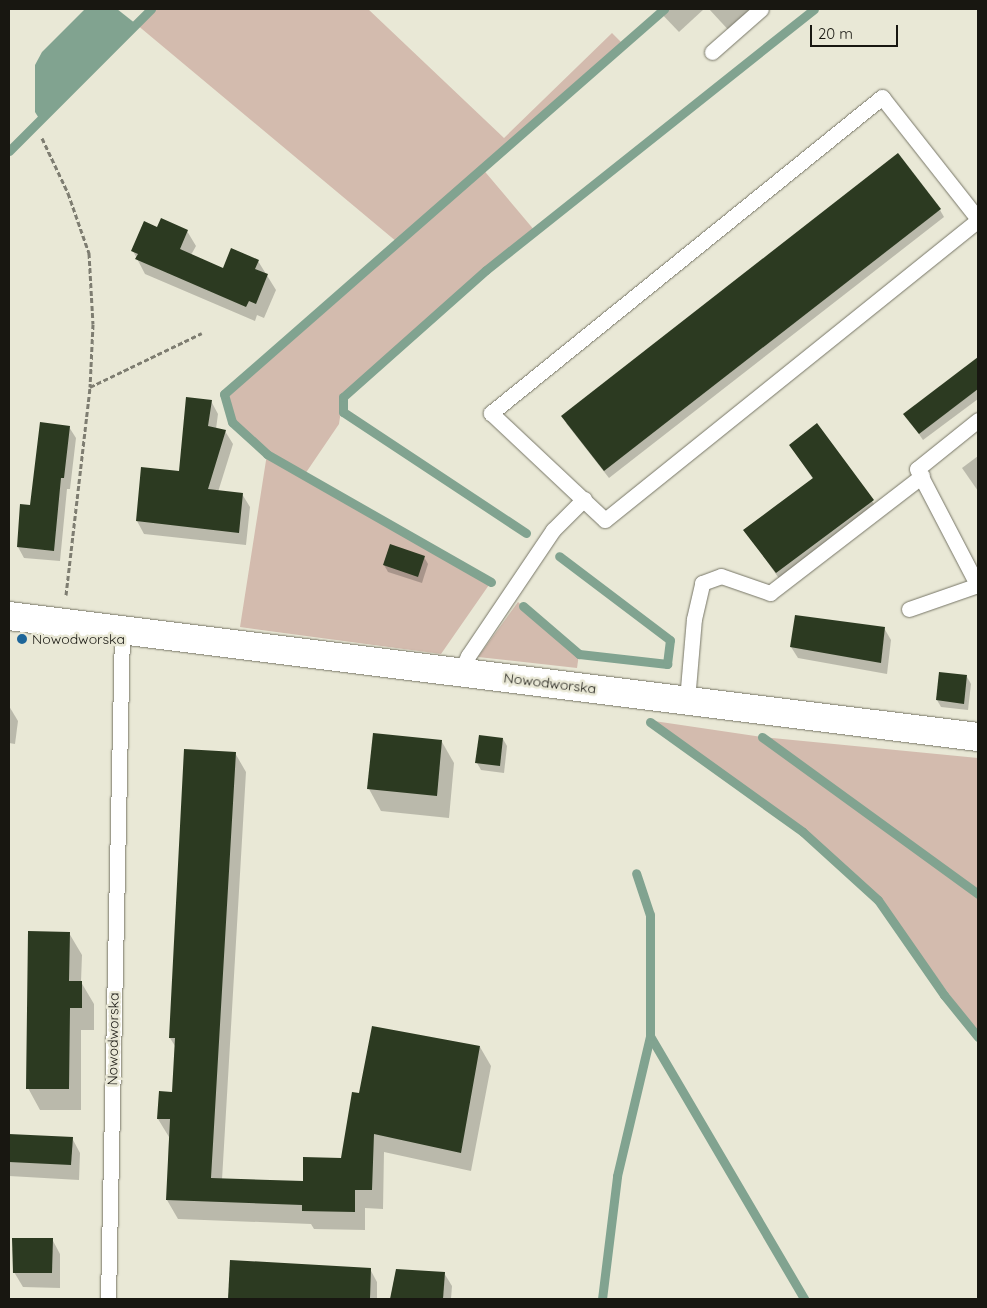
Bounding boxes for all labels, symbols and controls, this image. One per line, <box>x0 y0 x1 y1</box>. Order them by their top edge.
scale bar <box>812 15 900 47</box>
text: 20 m <box>818 24 853 43</box>
place label: Nowodworska <box>32 631 125 647</box>
marker: Nowodworska <box>16 633 28 645</box>
street label: Nowodworska <box>503 669 597 697</box>
street label: Nowodworska <box>104 992 122 1086</box>

